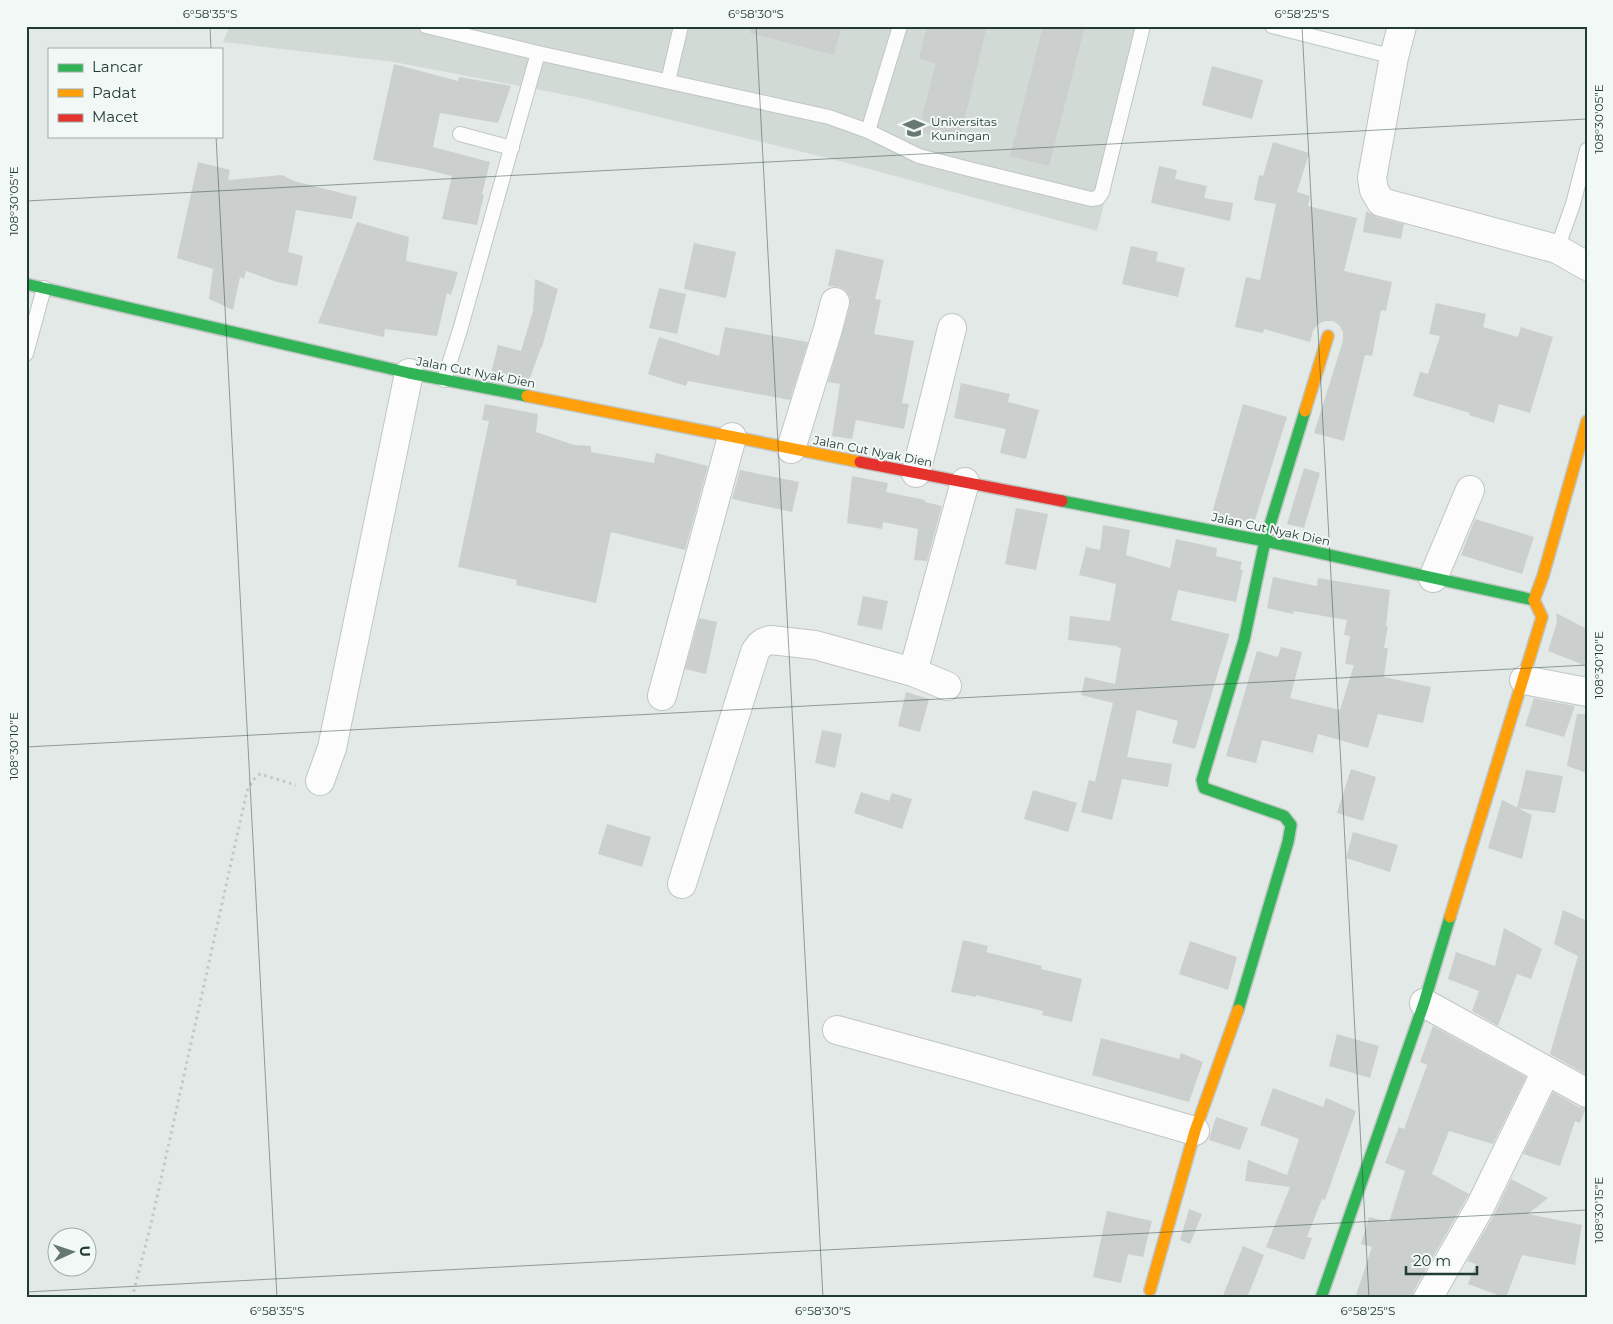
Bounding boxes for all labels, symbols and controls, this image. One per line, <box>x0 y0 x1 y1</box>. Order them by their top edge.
text: 6°58'35"S <box>183 6 237 21</box>
text: 6°58'30"S <box>728 6 784 21</box>
text: 6°58'25"S <box>1275 6 1329 21</box>
legend <box>48 48 222 138</box>
text: Lancar <box>92 57 143 76</box>
text: Padat <box>92 83 137 102</box>
text: 108°30'05"E <box>1591 84 1606 154</box>
text: Macet <box>92 107 139 126</box>
place label: Universitas Kuningan <box>931 114 997 143</box>
school or university icon: Universitas Kuningan <box>901 115 927 141</box>
text: 108°30'05"E <box>6 166 21 236</box>
street label: Jalan Cut Nyak Dien <box>414 353 537 391</box>
street label: Jalan Cut Nyak Dien <box>811 432 934 470</box>
street label: Jalan Cut Nyak Dien <box>1209 509 1332 549</box>
text: 108°30'10"E <box>1591 631 1606 699</box>
text: 108°30'10"E <box>6 712 21 780</box>
text: 108°30'15"E <box>1591 1177 1606 1243</box>
north arrow <box>48 1226 98 1276</box>
scale bar <box>1406 1244 1477 1276</box>
text: U <box>76 1245 94 1257</box>
text: 20 m <box>1413 1251 1451 1270</box>
text: 6°58'35"S <box>250 1303 304 1318</box>
text: 6°58'30"S <box>795 1303 851 1318</box>
text: 6°58'25"S <box>1341 1303 1395 1318</box>

